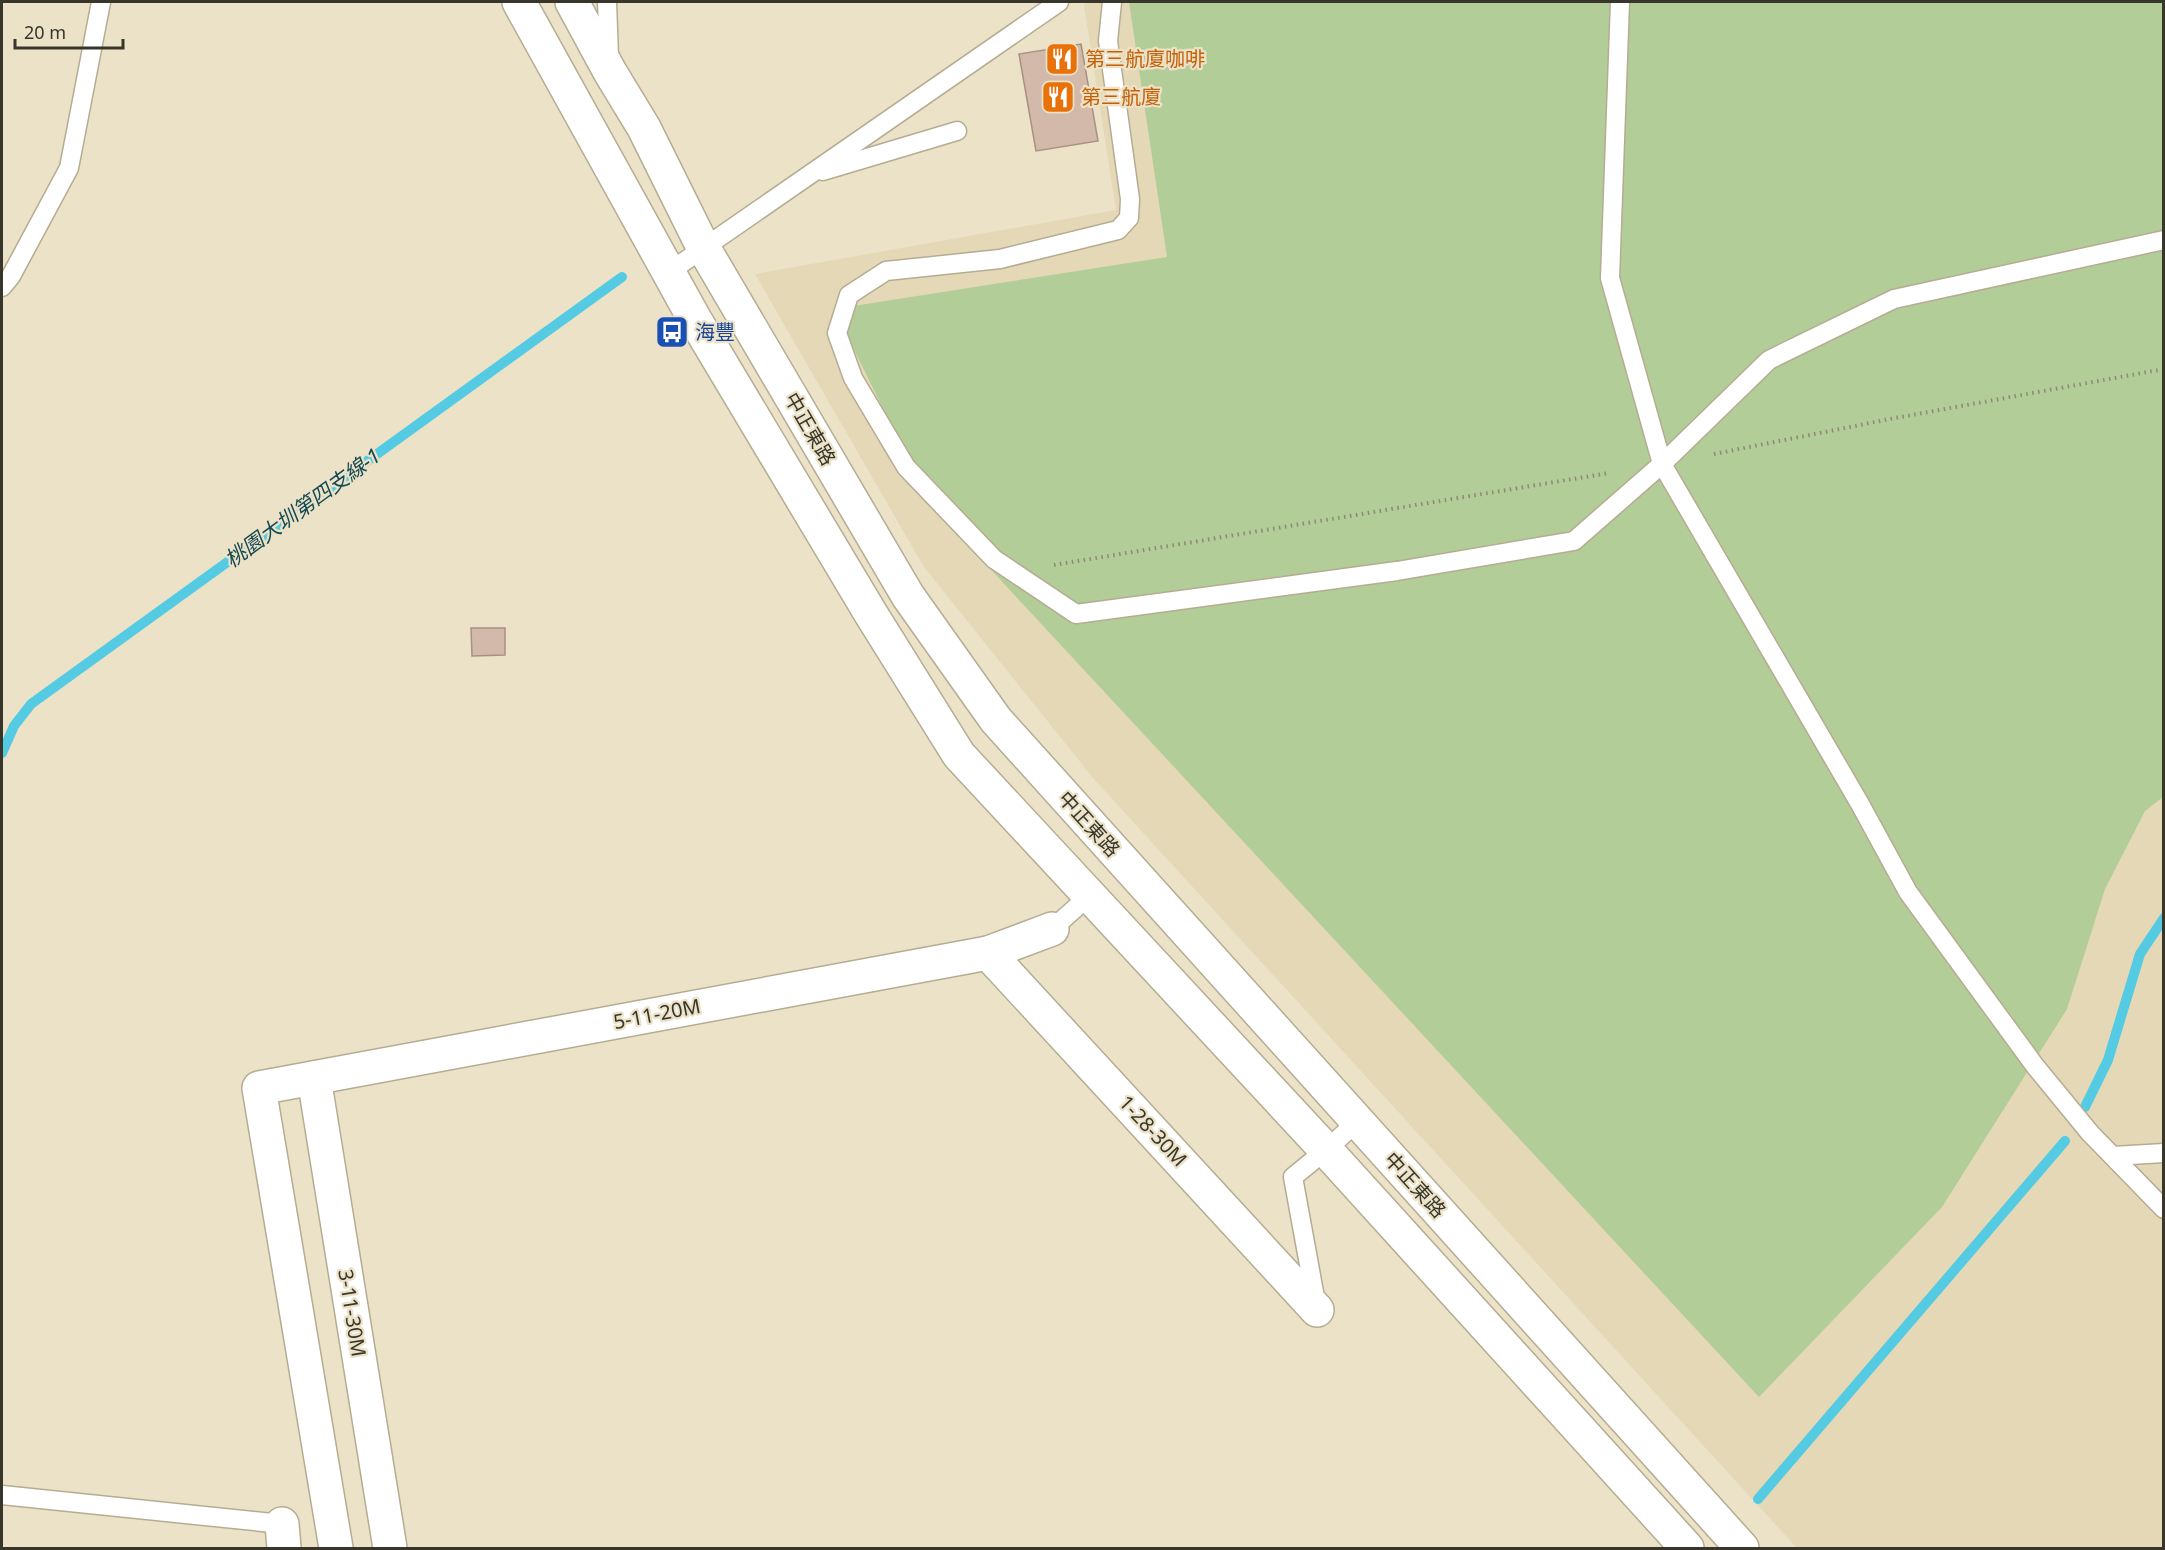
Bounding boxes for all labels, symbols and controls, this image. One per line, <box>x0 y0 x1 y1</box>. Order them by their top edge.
scale bar <box>15 12 123 50</box>
text: 20 m <box>24 20 66 44</box>
restaurant icon: 第三航廈咖啡 <box>1044 41 1080 77</box>
place label: 第三航廈咖啡 <box>1085 45 1205 72</box>
restaurant icon: 第三航廈 <box>1040 79 1076 115</box>
place label: 第三航廈 <box>1081 83 1161 110</box>
bus stop icon: 海豐 <box>654 314 690 350</box>
place label: 海豐 <box>695 318 735 345</box>
street label: 中正東路 <box>779 387 842 470</box>
water label: 桃園大圳第四支線-1 <box>219 441 386 573</box>
street label: 中正東路 <box>1053 785 1126 862</box>
street label: 5-11-20M <box>611 992 703 1035</box>
street label: 1-28-30M <box>1113 1089 1193 1172</box>
street label: 中正東路 <box>1379 1146 1452 1223</box>
street label: 3-11-30M <box>332 1267 373 1359</box>

